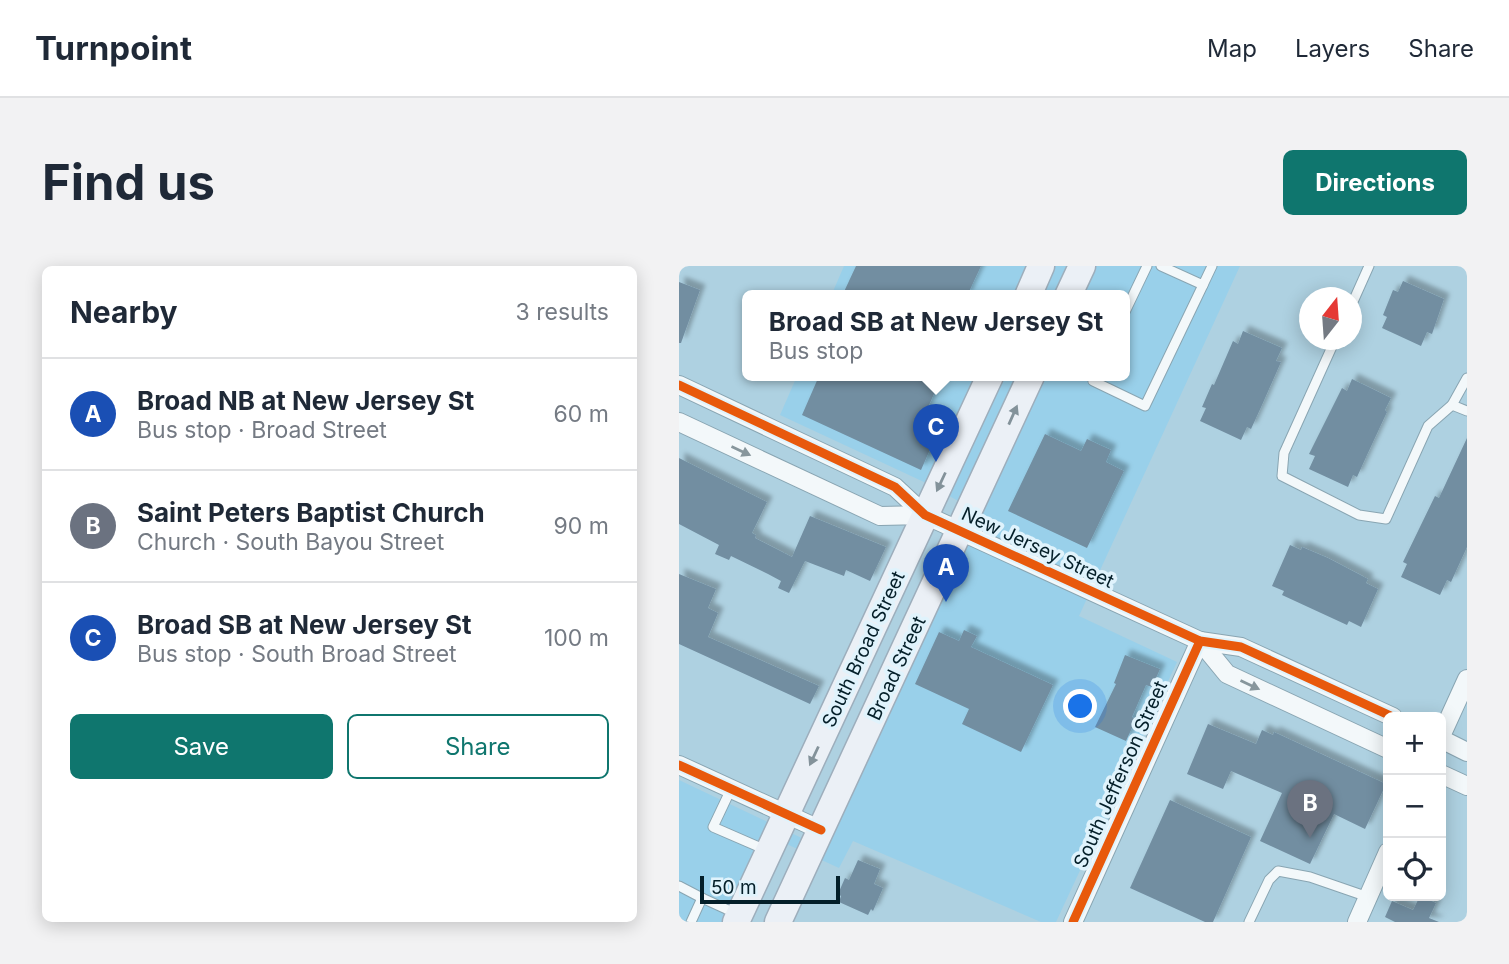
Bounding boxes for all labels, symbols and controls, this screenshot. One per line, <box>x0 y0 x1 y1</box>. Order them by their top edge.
text: Turnpoint <box>35 28 192 68</box>
text: Map <box>1207 34 1257 63</box>
text: Layers <box>1295 34 1370 63</box>
text: Share <box>1408 34 1474 63</box>
button: Directions <box>1283 150 1467 215</box>
text: Find us <box>42 153 215 212</box>
north arrow <box>1299 287 1362 350</box>
popup <box>742 290 1130 381</box>
text: Nearby <box>70 294 178 330</box>
text: 3 results <box>516 298 609 326</box>
text: Broad SB at New Jersey St <box>769 306 1103 337</box>
text: Bus stop <box>769 337 863 365</box>
text: Broad NB at New Jersey St <box>137 385 474 416</box>
text: A <box>84 400 102 428</box>
text: 60 m <box>554 400 609 428</box>
pin: C <box>913 404 959 462</box>
one-way arrow <box>1008 405 1019 426</box>
text: Bus stop · Broad Street <box>137 416 387 444</box>
one-way arrow <box>731 445 751 457</box>
one-way arrow <box>935 472 946 492</box>
text: Saint Peters Baptist Church <box>137 497 485 528</box>
street label: New Jersey Street <box>958 502 1118 593</box>
text: B <box>85 512 101 540</box>
text: 90 m <box>554 512 609 540</box>
text: Church · South Bayou Street <box>137 528 444 556</box>
pin: A <box>923 544 969 602</box>
street label: South Broad Street <box>817 567 909 731</box>
text: Broad SB at New Jersey St <box>137 609 472 640</box>
street label: Broad Street <box>862 612 930 724</box>
text: C <box>84 624 102 652</box>
text: 100 m <box>544 624 609 652</box>
text: Bus stop · South Broad Street <box>137 640 457 668</box>
street label: South Jefferson Street <box>1069 677 1172 871</box>
one-way arrow <box>1240 679 1260 691</box>
your location <box>1063 689 1097 723</box>
map controls <box>1383 712 1446 901</box>
button: + <box>1383 712 1446 775</box>
button: Save <box>70 714 333 779</box>
button: Share <box>347 714 609 779</box>
one-way arrow <box>808 745 819 766</box>
button: − <box>1383 775 1446 838</box>
pin: B <box>1287 780 1333 838</box>
button: locate <box>1383 838 1446 901</box>
scale bar <box>700 873 840 905</box>
text: 50 m <box>711 876 757 899</box>

